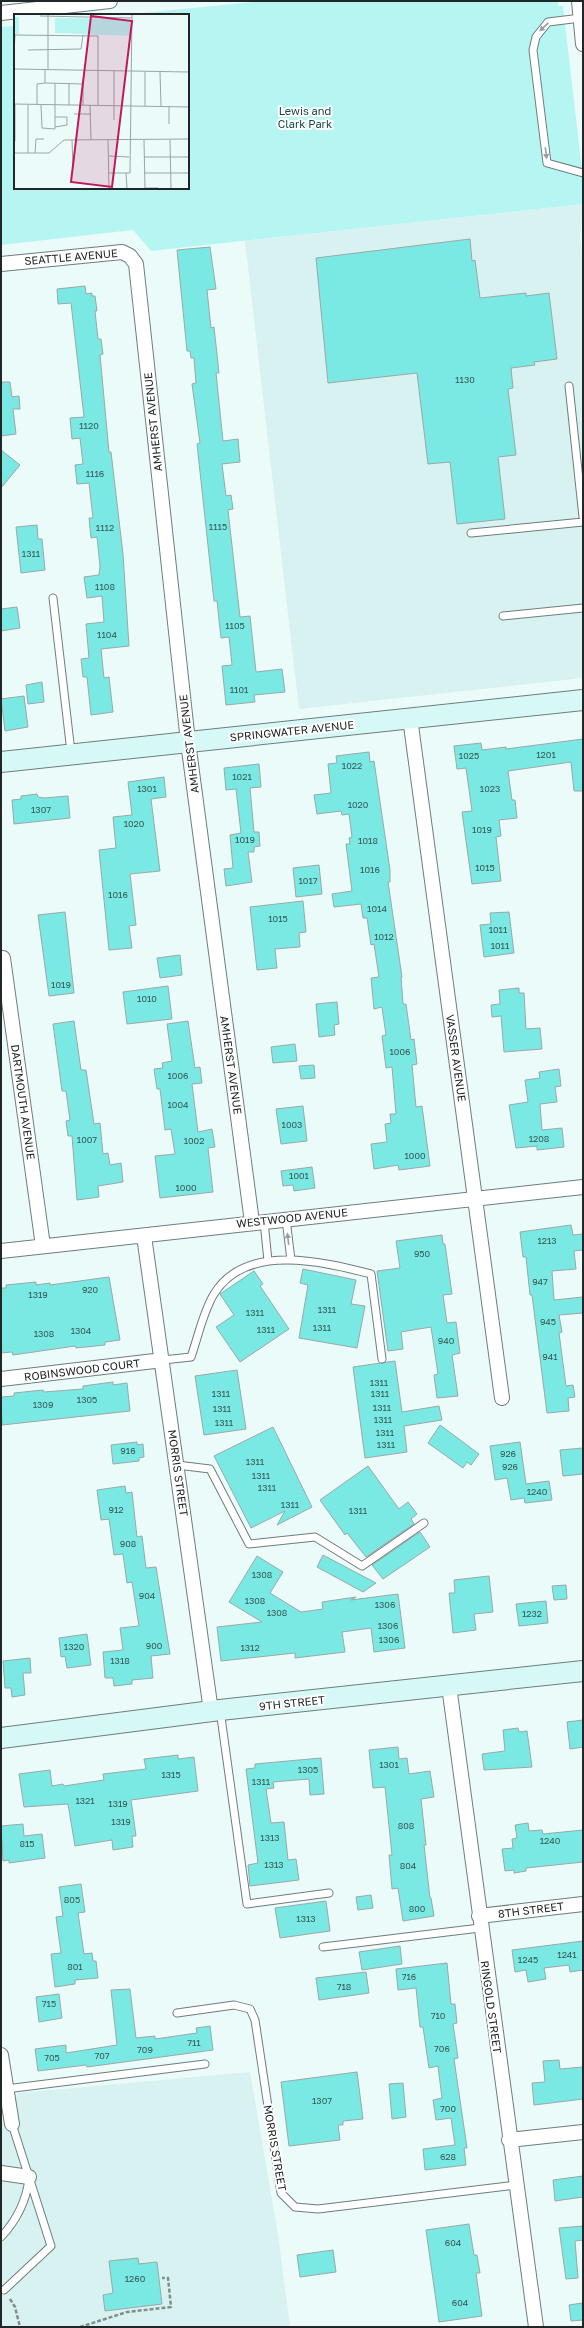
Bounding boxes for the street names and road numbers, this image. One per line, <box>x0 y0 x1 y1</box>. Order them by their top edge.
street label: SEATTLE AVENUE <box>24 246 118 267</box>
street label: AMHERST AVENUE <box>141 372 164 472</box>
street label: AMHERST AVENUE <box>176 694 201 794</box>
street label: SPRINGWATER AVENUE <box>229 717 355 743</box>
street label: VASSER AVENUE <box>444 1013 469 1103</box>
street label: AMHERST AVENUE <box>218 1015 245 1115</box>
street label: DARTMOUTH AVENUE <box>9 1044 38 1161</box>
street label: WESTWOOD AVENUE <box>236 1205 349 1230</box>
street label: ROBINSWOOD COURT <box>23 1356 141 1383</box>
street label: MORRIS STREET <box>166 1429 191 1517</box>
street label: 9TH STREET <box>258 1693 326 1712</box>
street label: 8TH STREET <box>497 1899 565 1920</box>
street label: RINGOLD STREET <box>479 1960 504 2054</box>
street label: MORRIS STREET <box>262 2104 290 2192</box>

